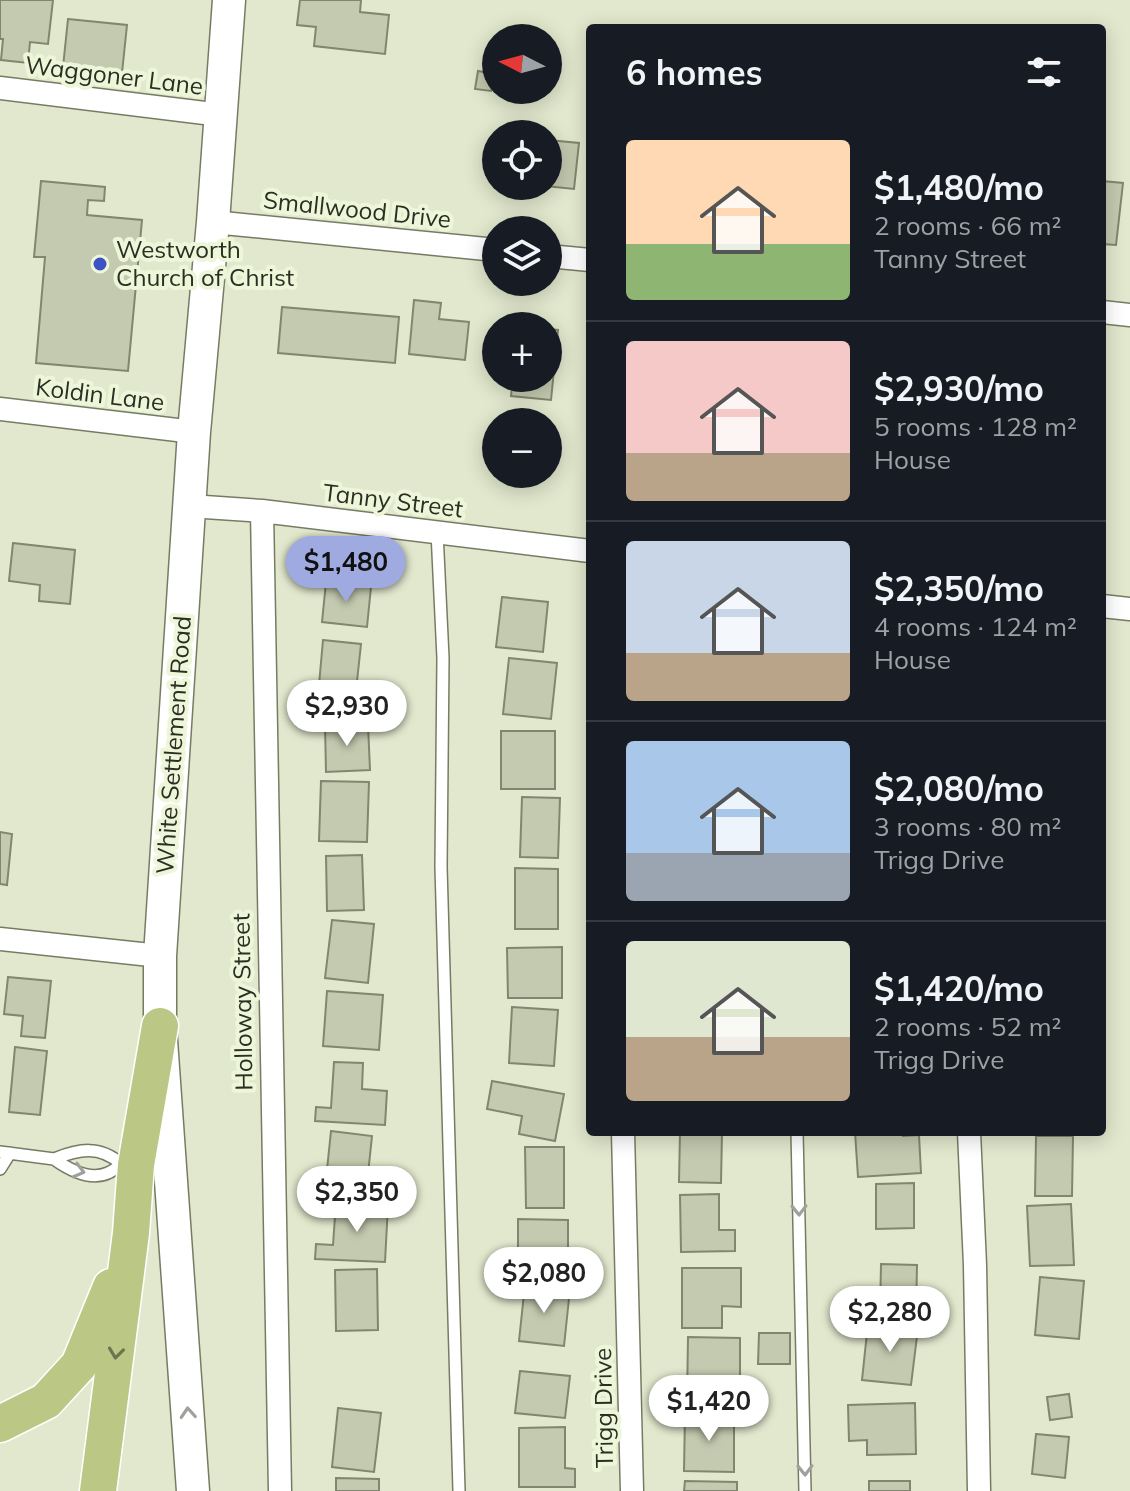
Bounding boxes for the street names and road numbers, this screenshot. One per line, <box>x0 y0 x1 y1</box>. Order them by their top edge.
street label: Waggoner Lane <box>23 49 205 101</box>
street label: Smallwood Drive <box>262 184 452 234</box>
street label: Koldin Lane <box>34 371 166 417</box>
street label: Tanny Street <box>322 477 465 523</box>
street label: White Settlement Road <box>149 615 197 875</box>
street label: Holloway Street <box>225 913 259 1091</box>
street label: Trigg Drive <box>587 1348 619 1468</box>

